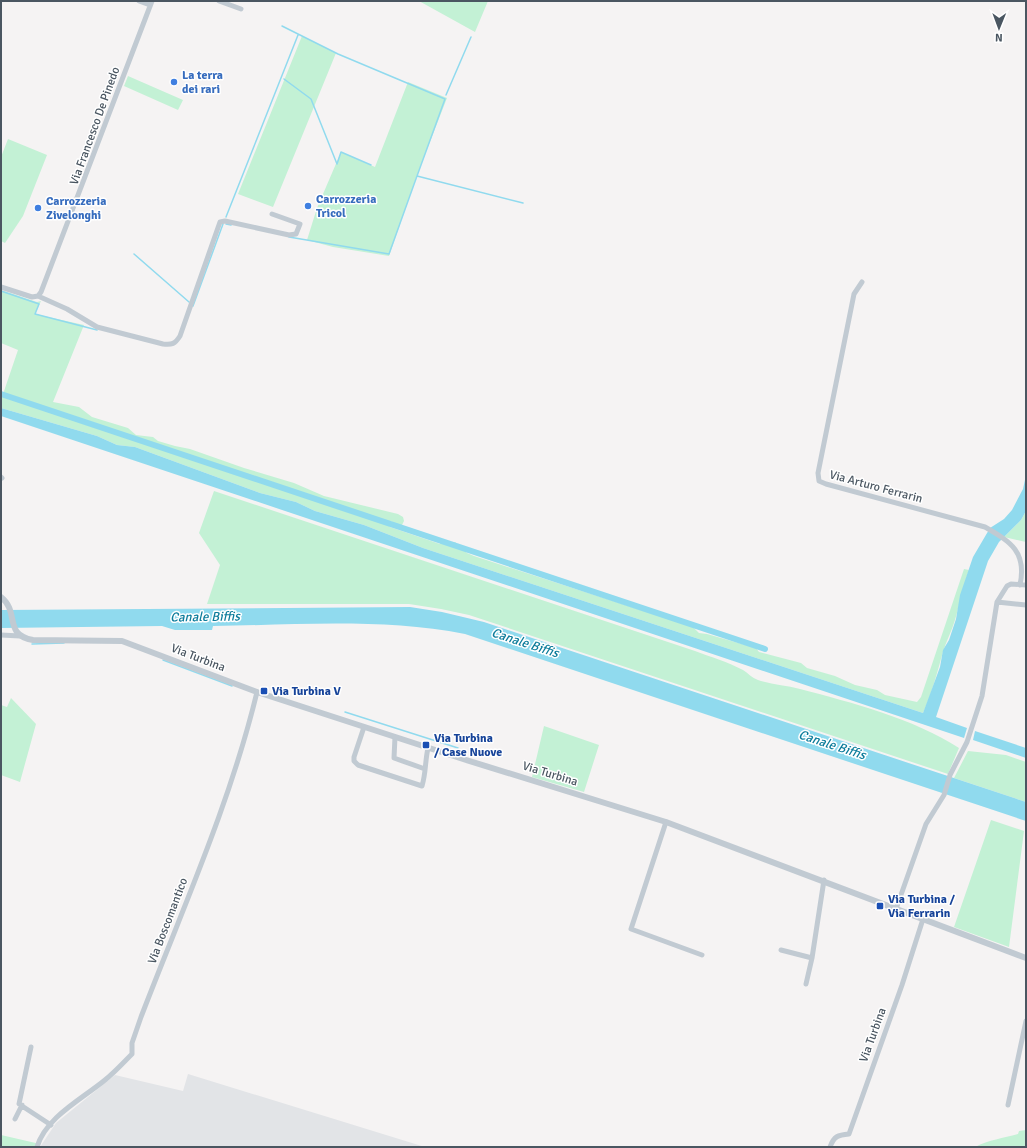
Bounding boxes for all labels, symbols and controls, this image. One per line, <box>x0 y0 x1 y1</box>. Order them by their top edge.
north arrow <box>979 8 1019 48</box>
text: N <box>995 31 1003 44</box>
street label: Via Francesco De Pinedo <box>67 65 123 187</box>
place label: La terra dei rari <box>182 68 223 97</box>
marker: La terra dei rari <box>169 77 179 87</box>
place label: Carrozzeria Tricol <box>316 192 376 221</box>
place label: Carrozzeria Zivelonghi <box>46 194 106 223</box>
marker: Carrozzeria Tricol <box>303 201 313 211</box>
marker: Carrozzeria Zivelonghi <box>33 203 43 213</box>
street label: Via Arturo Ferrarin <box>828 467 924 507</box>
water label: Canale Biffis <box>170 608 241 626</box>
water label: Canale Biffis <box>489 625 562 662</box>
street label: Via Turbina <box>169 641 227 675</box>
place label: Via Turbina V <box>272 684 341 699</box>
marker: Via Turbina V <box>259 686 269 696</box>
water label: Canale Biffis <box>796 727 869 764</box>
place label: Via Turbina / Case Nuove <box>434 731 502 760</box>
marker: Via Turbina / Case Nuove <box>421 740 431 750</box>
street label: Via Turbina <box>521 758 579 790</box>
street label: Via Boscomantico <box>145 876 191 966</box>
place label: Via Turbina / Via Ferrarin <box>888 892 955 921</box>
marker: Via Turbina / Via Ferrarin <box>875 901 885 911</box>
street label: Via Turbina <box>856 1006 890 1064</box>

